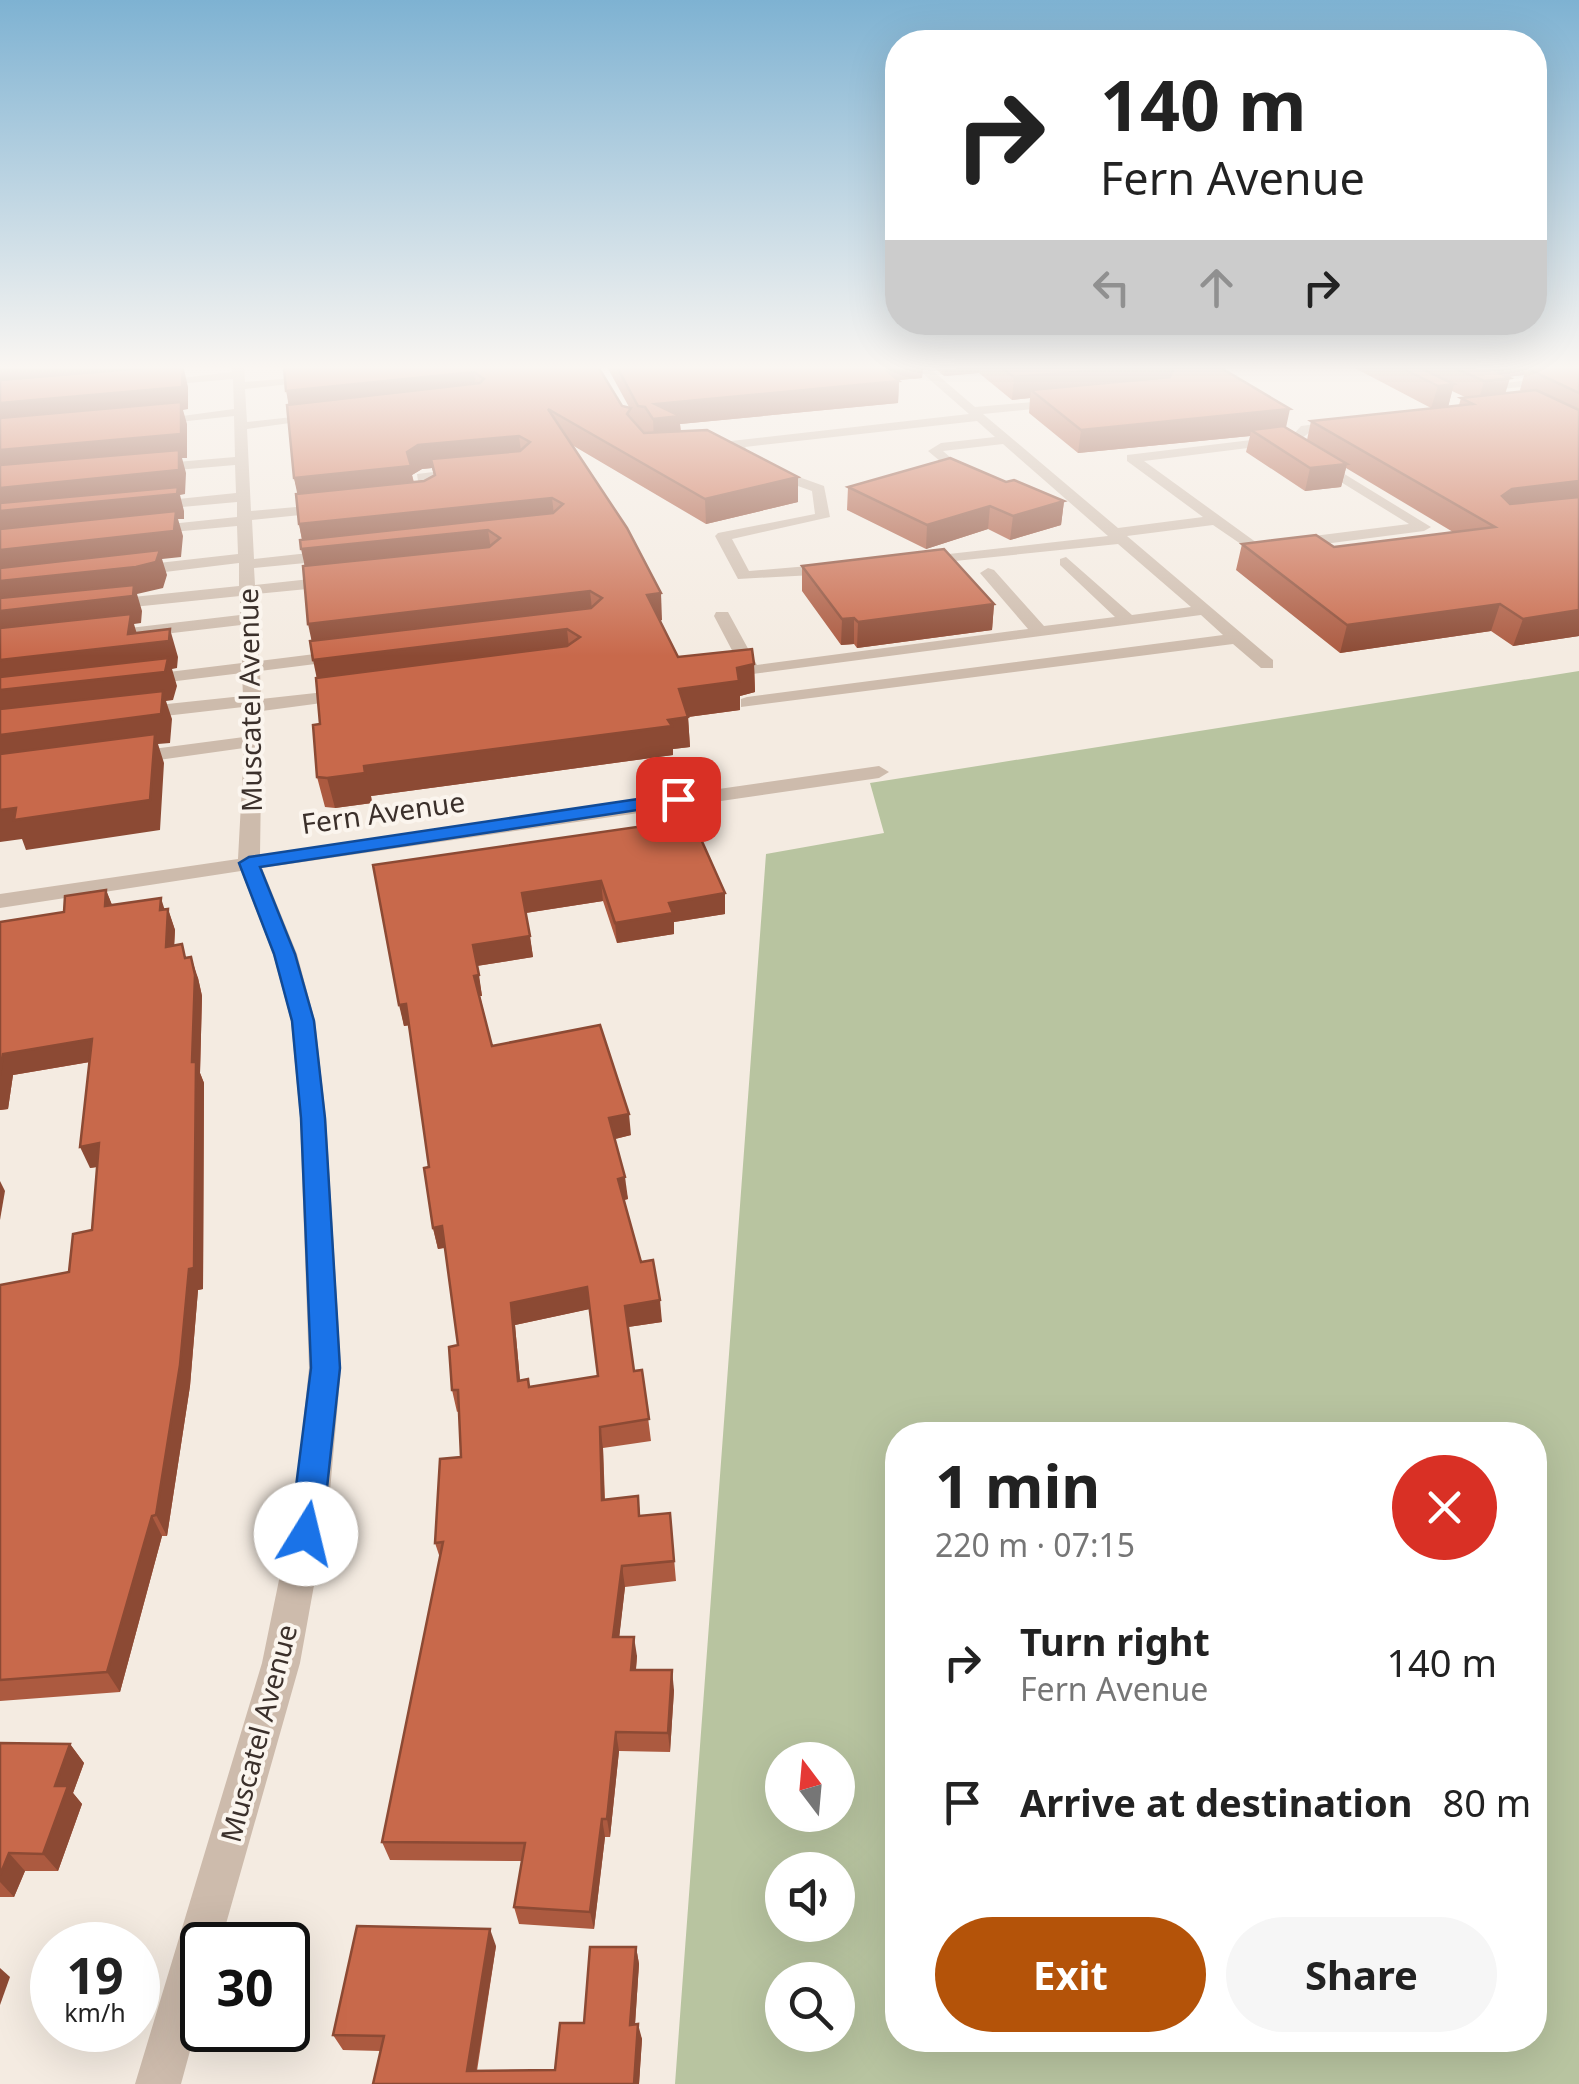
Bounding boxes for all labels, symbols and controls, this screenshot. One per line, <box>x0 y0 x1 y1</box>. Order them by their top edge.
text: 140 m <box>1100 56 1307 152</box>
icon: right <box>935 70 1065 200</box>
text: Fern Avenue <box>1100 147 1365 208</box>
icon: left <box>1084 260 1139 315</box>
icon: ahead <box>1189 260 1244 315</box>
icon: right <box>1294 260 1349 315</box>
street label: Muscatel Avenue <box>228 588 270 812</box>
pin <box>636 757 721 842</box>
icon: arrive <box>651 772 706 827</box>
street label: Fern Avenue <box>299 782 467 842</box>
text: 1 min <box>935 1444 1100 1526</box>
button: close <box>1392 1455 1497 1560</box>
position arrow <box>254 1482 358 1586</box>
text: 220 m · 07:15 <box>935 1523 1135 1566</box>
text: Turn right <box>1020 1615 1210 1667</box>
street label: Muscatel Avenue <box>211 1620 305 1846</box>
icon: right <box>935 1635 990 1690</box>
text: 140 m <box>1386 1636 1497 1688</box>
text: Fern Avenue <box>1020 1667 1208 1710</box>
north arrow <box>765 1742 855 1832</box>
map controls <box>765 1742 855 2052</box>
icon: arrive <box>935 1775 990 1830</box>
text: Arrive at destination <box>1020 1776 1412 1828</box>
text: 80 m <box>1442 1776 1531 1828</box>
button: sound <box>765 1852 855 1942</box>
button: Exit <box>935 1917 1206 2032</box>
button: Share <box>1226 1917 1497 2032</box>
speed limit sign: 30 <box>180 1922 310 2052</box>
text: 19 <box>66 1941 124 2009</box>
button: search <box>765 1962 855 2052</box>
text: km/h <box>64 1995 126 2029</box>

